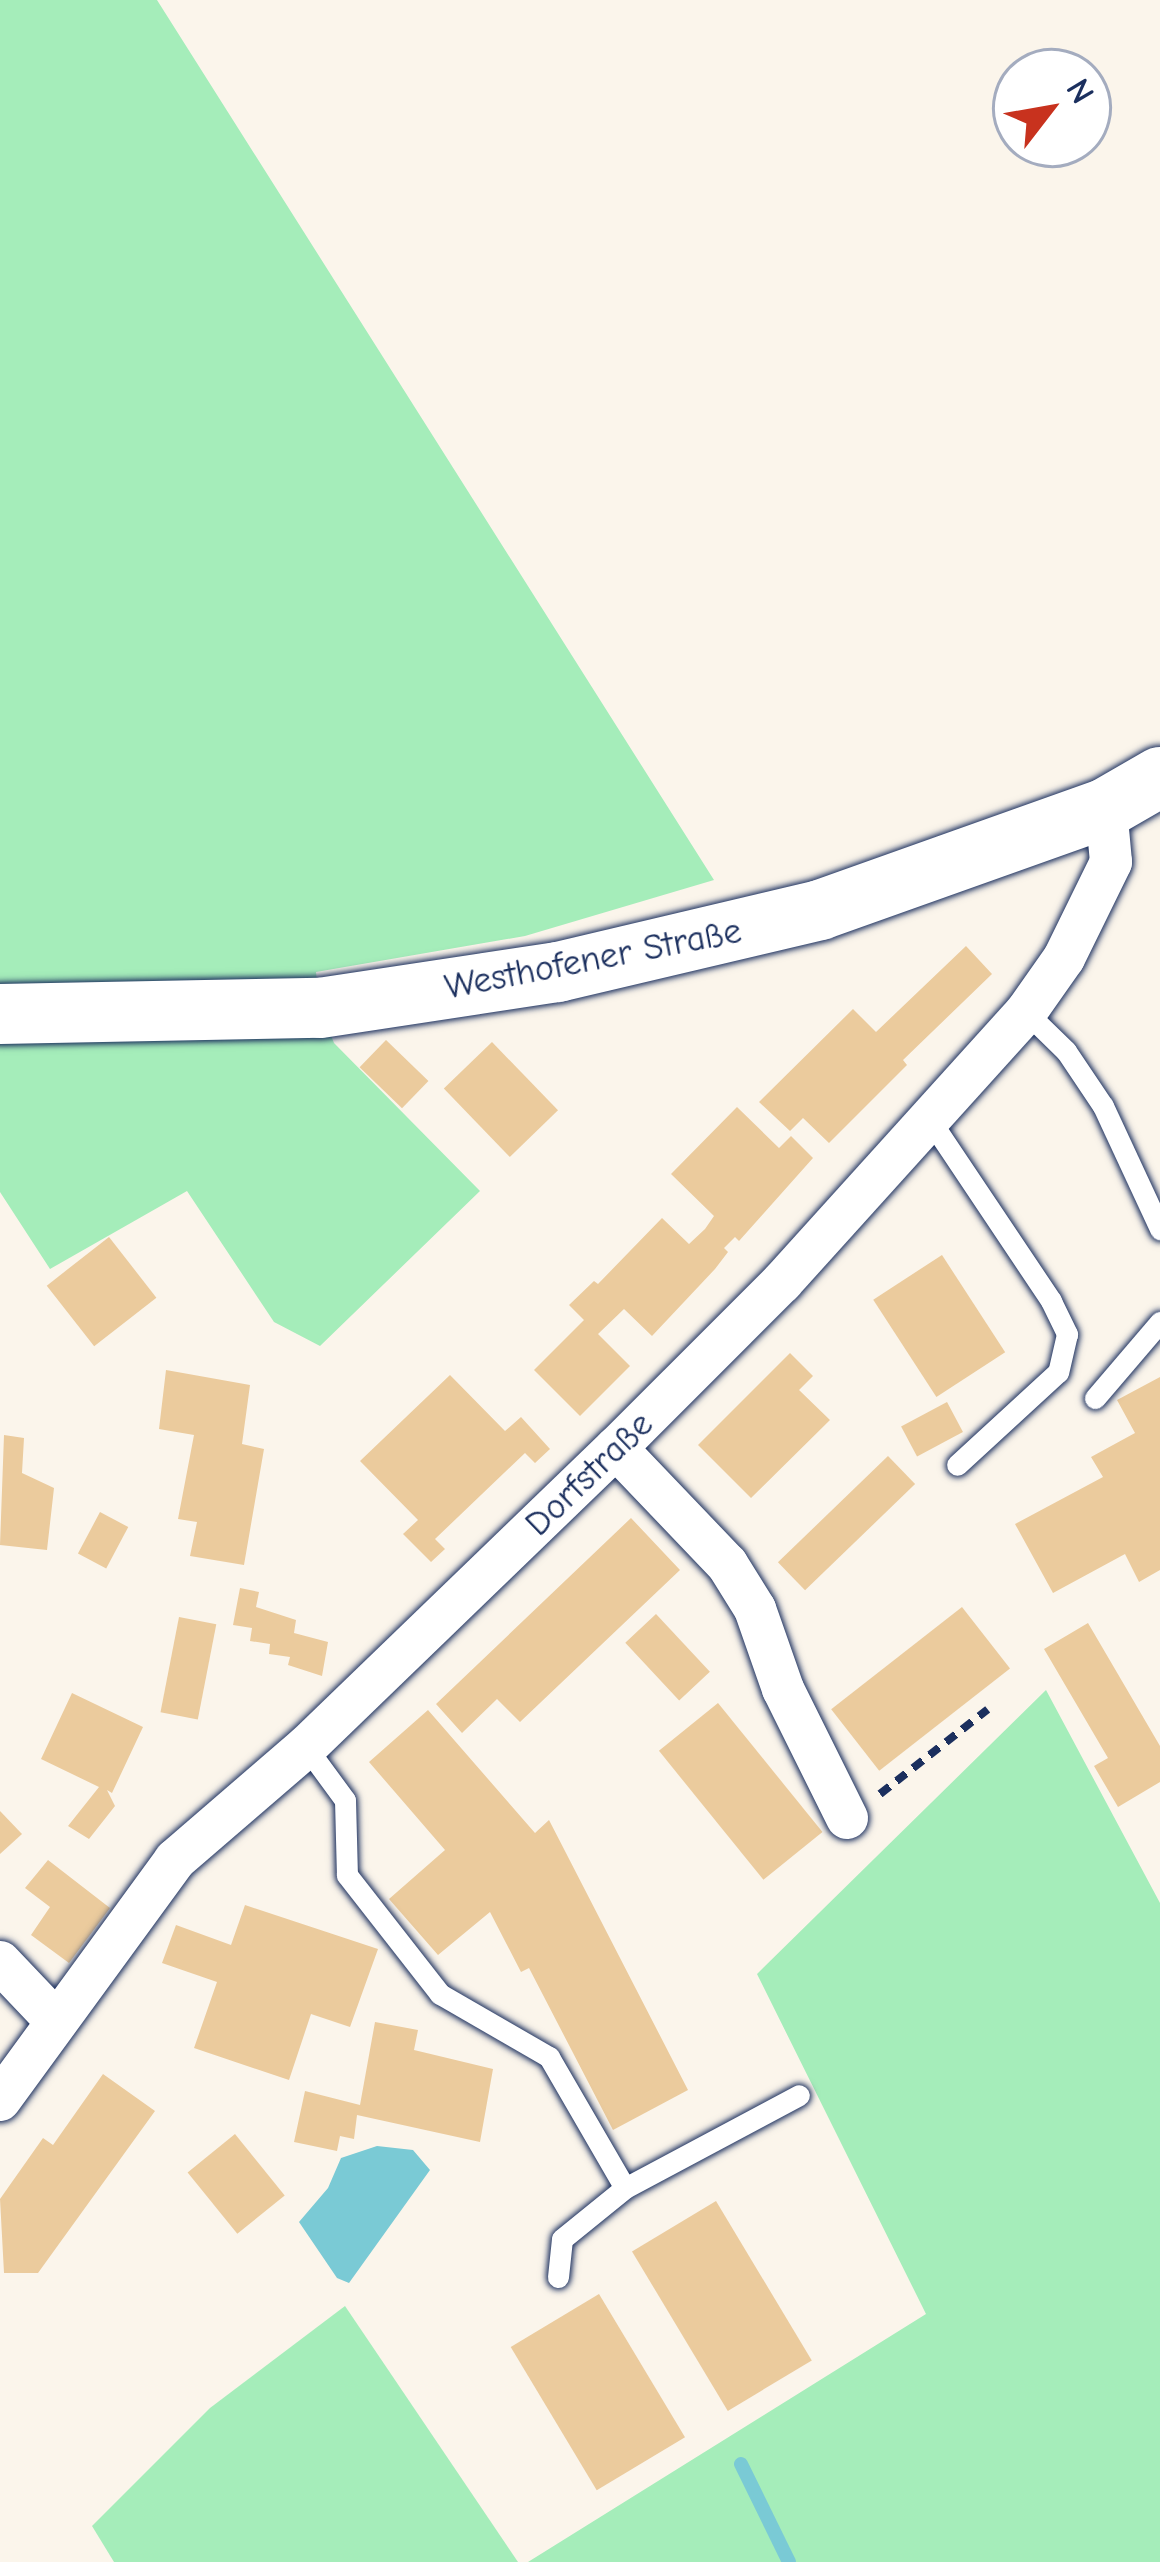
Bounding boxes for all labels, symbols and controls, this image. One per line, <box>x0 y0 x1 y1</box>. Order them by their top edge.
north arrow <box>992 48 1112 168</box>
text: N <box>1058 72 1102 110</box>
street label: Westhofener Straße <box>441 909 745 1009</box>
street label: Dorfstraße <box>516 1403 662 1545</box>

